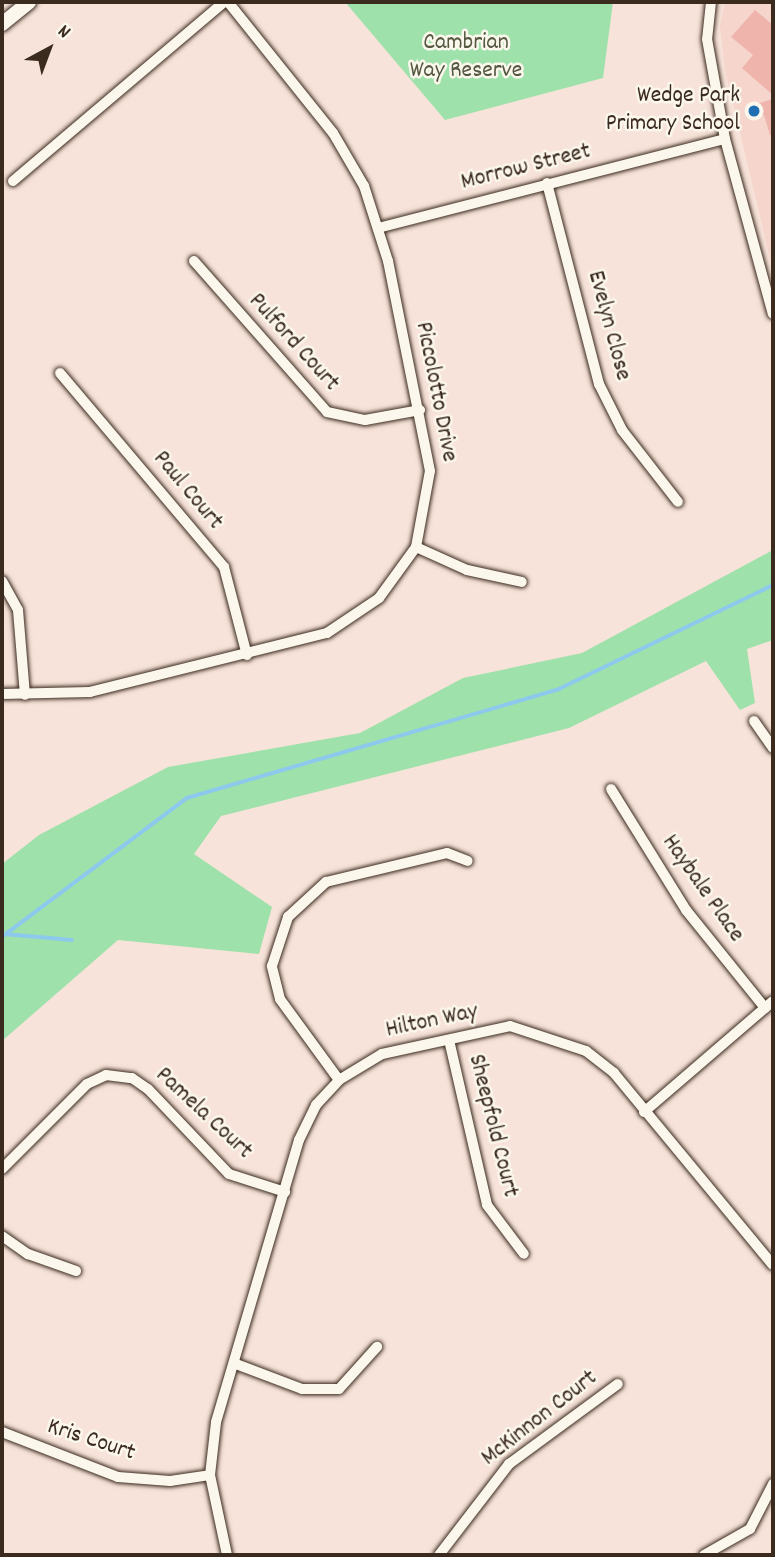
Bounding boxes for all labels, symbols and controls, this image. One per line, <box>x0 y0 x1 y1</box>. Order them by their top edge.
north arrow <box>14 14 84 84</box>
text: N <box>51 19 75 46</box>
park label: Cambrian Way Reserve <box>410 30 522 86</box>
place label: Wedge Park Primary School <box>606 83 740 139</box>
marker: Wedge Park Primary School <box>746 103 762 119</box>
street label: Morrow Street <box>458 138 594 198</box>
street label: Evelyn Close <box>580 268 636 384</box>
street label: Pulford Court <box>241 288 345 398</box>
street label: Piccolotto Drive <box>407 320 463 464</box>
street label: Paul Court <box>146 446 228 536</box>
street label: Haybale Place <box>654 830 750 948</box>
street label: Hilton Way <box>383 998 481 1046</box>
street label: Sheepfold Court <box>460 1052 524 1200</box>
street label: Pamela Court <box>148 1062 258 1166</box>
street label: McKinnon Court <box>476 1365 604 1473</box>
street label: Kris Court <box>43 1413 139 1469</box>

